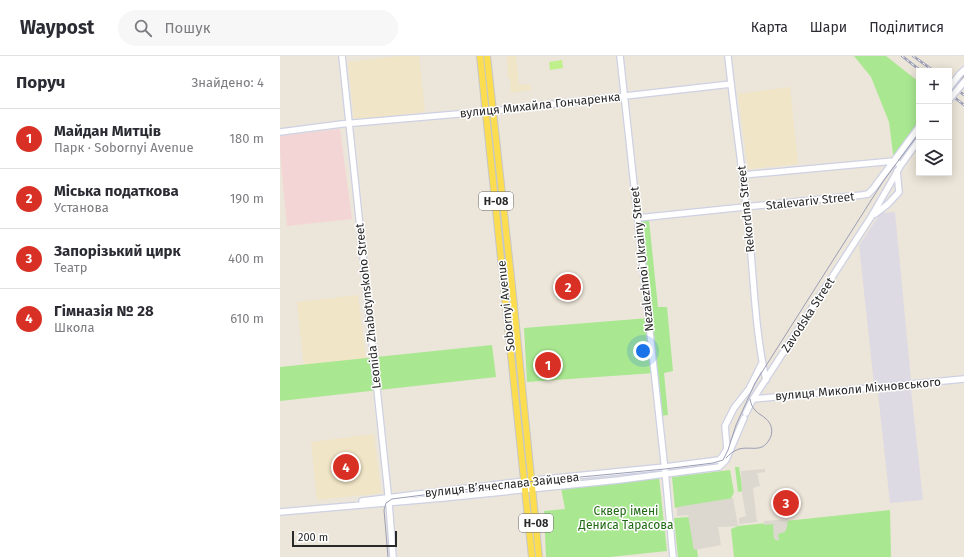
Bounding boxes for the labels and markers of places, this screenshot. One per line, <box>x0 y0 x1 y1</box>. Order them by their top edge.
pin: 2 <box>555 272 581 302</box>
pin: 1 <box>535 350 561 380</box>
pin: 4 <box>333 452 359 482</box>
pin: 3 <box>773 488 799 518</box>

